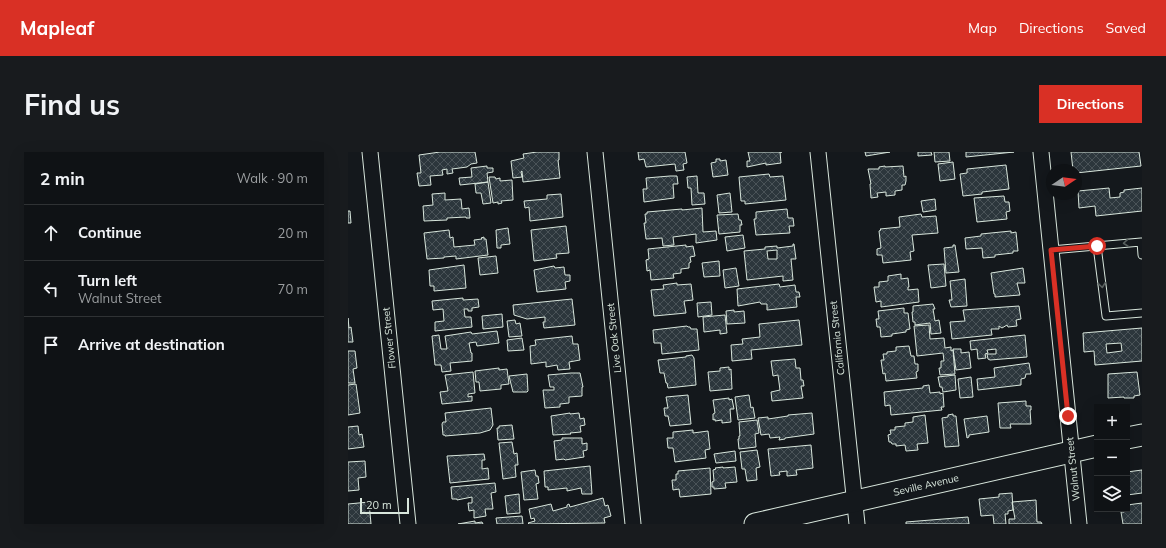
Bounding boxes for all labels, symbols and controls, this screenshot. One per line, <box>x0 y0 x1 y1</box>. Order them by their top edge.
text: Mapleaf <box>20 16 94 40</box>
text: Map <box>968 19 997 37</box>
text: Directions <box>1019 19 1084 37</box>
text: Saved <box>1106 19 1146 37</box>
button: Directions <box>1039 85 1142 123</box>
text: Find us <box>24 87 120 122</box>
north arrow <box>1046 164 1082 200</box>
text: 2 min <box>40 168 85 189</box>
text: Walk · 90 m <box>237 170 308 186</box>
icon: ahead <box>40 222 62 244</box>
text: Continue <box>78 223 141 242</box>
text: 20 m <box>278 225 308 241</box>
route start <box>1088 237 1106 255</box>
one-way arrow <box>1123 239 1129 248</box>
text: Turn left <box>78 271 137 290</box>
icon: left <box>40 278 62 300</box>
text: 70 m <box>278 281 308 297</box>
one-way arrow <box>1097 281 1106 288</box>
text: Walnut Street <box>78 290 162 306</box>
street label: California Street <box>827 300 847 376</box>
street label: Live Oak Street <box>604 302 624 374</box>
street label: Flower Street <box>379 306 399 369</box>
icon: arrive <box>40 334 62 356</box>
text: Arrive at destination <box>78 335 225 354</box>
map controls <box>1094 404 1130 512</box>
button: + <box>1094 404 1130 440</box>
route end <box>1059 407 1077 425</box>
street label: Walnut Street <box>1063 436 1083 502</box>
button: − <box>1094 440 1130 476</box>
street label: Seville Avenue <box>892 471 960 499</box>
button: layers <box>1094 476 1130 512</box>
scale bar <box>360 496 409 515</box>
text: 20 m <box>366 498 392 512</box>

